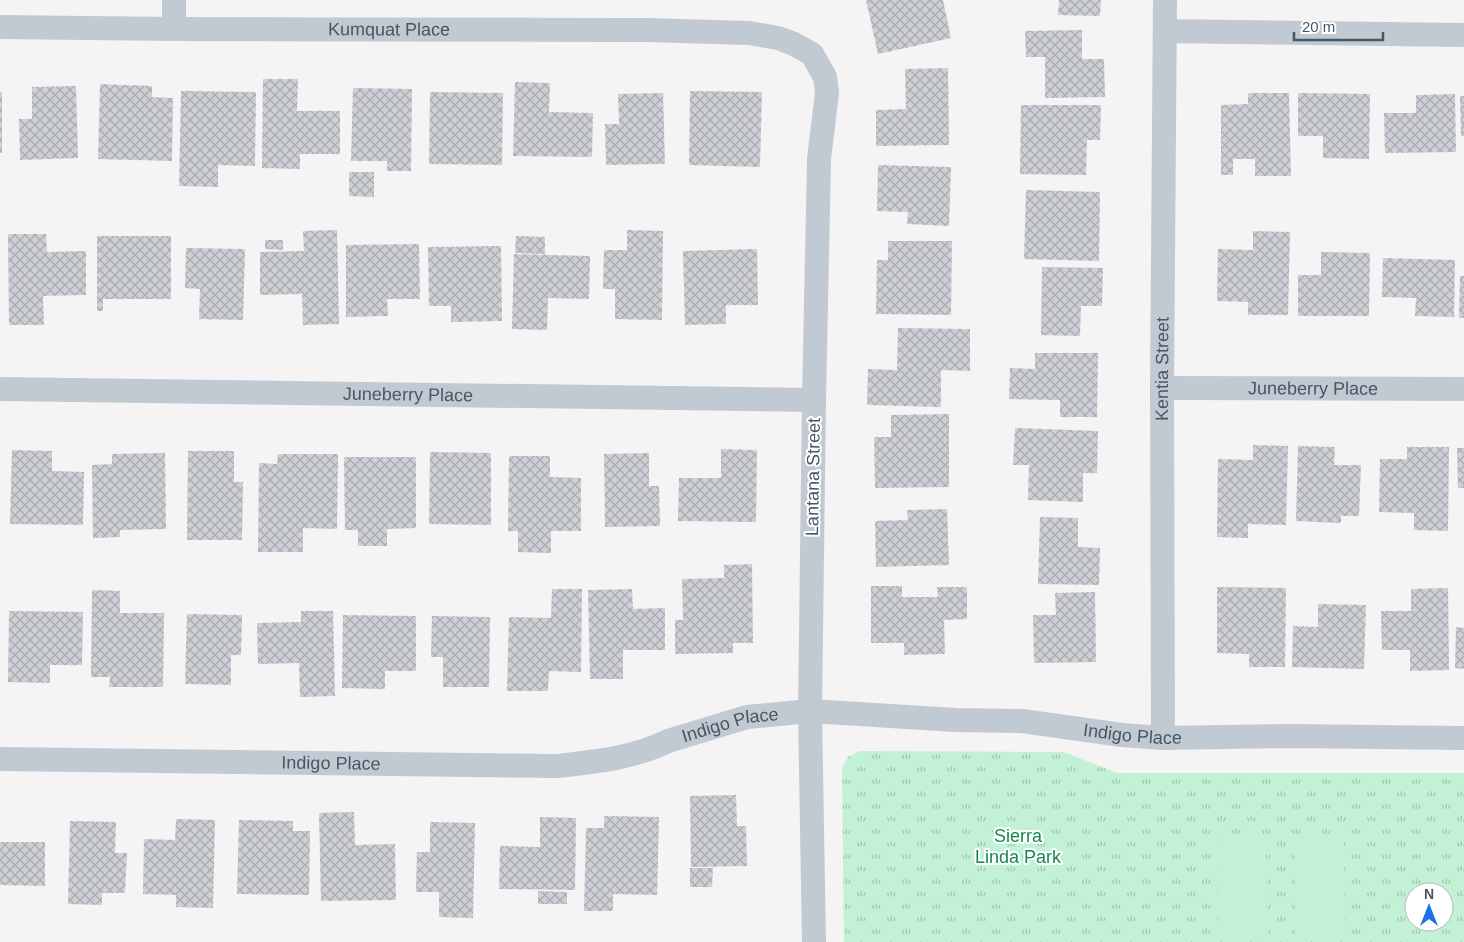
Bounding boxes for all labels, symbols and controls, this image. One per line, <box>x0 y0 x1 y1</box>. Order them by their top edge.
scale bar <box>1294 10 1383 42</box>
text: 20 m <box>1302 18 1335 35</box>
street label: Kumquat Place <box>328 19 450 40</box>
street label: Kentia Street <box>1152 317 1173 421</box>
street label: Juneberry Place <box>1248 378 1378 399</box>
street label: Juneberry Place <box>343 384 473 405</box>
street label: Lantana Street <box>802 418 824 536</box>
street label: Indigo Place <box>679 704 779 746</box>
street label: Indigo Place <box>1082 720 1182 748</box>
street label: Indigo Place <box>281 753 381 774</box>
park label: Sierra Linda Park <box>975 826 1062 867</box>
north arrow <box>1404 882 1454 932</box>
text: N <box>1424 886 1434 902</box>

